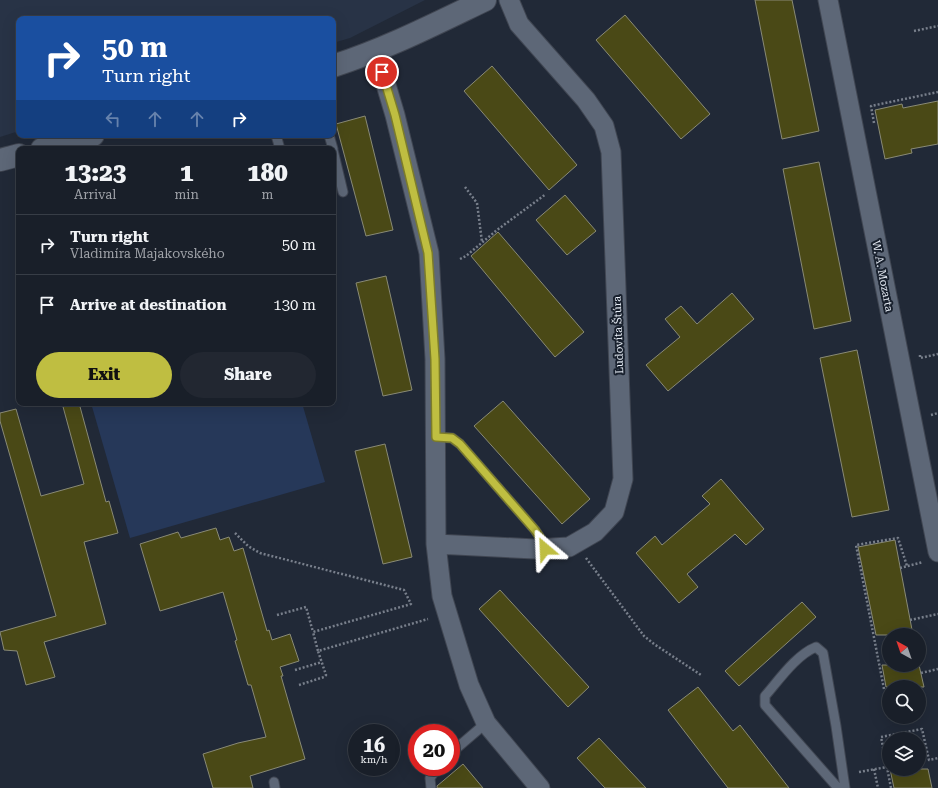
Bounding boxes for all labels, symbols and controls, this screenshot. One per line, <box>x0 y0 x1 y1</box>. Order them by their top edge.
text: 50 m <box>102 31 167 64</box>
icon: right <box>36 32 88 84</box>
pin <box>365 55 399 89</box>
icon: arrive <box>371 61 393 83</box>
text: Turn right <box>102 65 190 86</box>
icon: left <box>102 108 124 130</box>
icon: ahead <box>144 108 166 130</box>
icon: ahead <box>186 108 208 130</box>
icon: right <box>228 108 250 130</box>
text: 13:23 <box>64 159 126 187</box>
text: 1 <box>180 159 193 187</box>
text: 180 <box>247 159 288 187</box>
text: Arrival <box>74 187 116 202</box>
text: min <box>174 187 199 202</box>
text: m <box>261 187 273 202</box>
text: Turn right <box>70 228 149 246</box>
icon: right <box>36 234 58 256</box>
text: 50 m <box>282 236 316 254</box>
street label: W. A. Mozarta <box>869 239 896 313</box>
text: Vladimíra Majakovského <box>70 246 225 261</box>
icon: arrive <box>36 294 58 316</box>
text: Arrive at destination <box>70 296 226 314</box>
text: 130 m <box>273 296 316 314</box>
street label: Ludovíta Štúra <box>610 296 626 374</box>
button: Exit <box>36 352 172 398</box>
button: Share <box>180 352 316 398</box>
position arrow <box>524 528 566 570</box>
north arrow <box>882 628 926 672</box>
map controls <box>882 628 926 776</box>
button: search <box>882 680 926 724</box>
speed limit sign: 20 <box>408 724 460 776</box>
button: layers <box>882 732 926 776</box>
text: 16 <box>363 733 385 757</box>
text: km/h <box>361 754 387 765</box>

